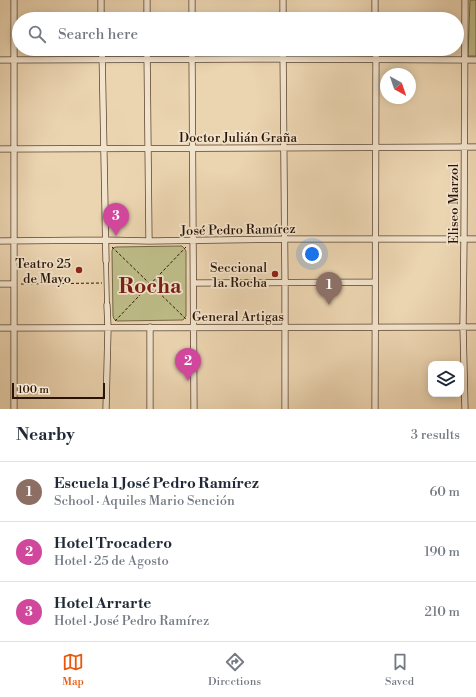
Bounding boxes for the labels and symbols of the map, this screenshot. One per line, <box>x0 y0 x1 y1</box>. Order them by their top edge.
north arrow <box>380 68 416 104</box>
street label: Doctor Julián Graña <box>179 130 298 146</box>
street label: Eliseo Marzol <box>446 164 462 244</box>
pin: 3 <box>103 203 129 236</box>
street label: José Pedro Ramírez <box>179 221 296 239</box>
your location <box>302 244 322 264</box>
place label: Teatro 25 de Mayo <box>15 256 71 287</box>
place label: Seccional 1a. Rocha <box>210 260 267 291</box>
marker: Teatro 25 de Mayo <box>74 265 84 275</box>
marker: Seccional 1a. Rocha <box>270 269 280 279</box>
pin: 1 <box>316 272 342 305</box>
district label: Rocha <box>119 274 182 300</box>
street label: General Artigas <box>192 309 284 325</box>
pin: 2 <box>175 348 201 381</box>
scale bar <box>12 381 105 400</box>

